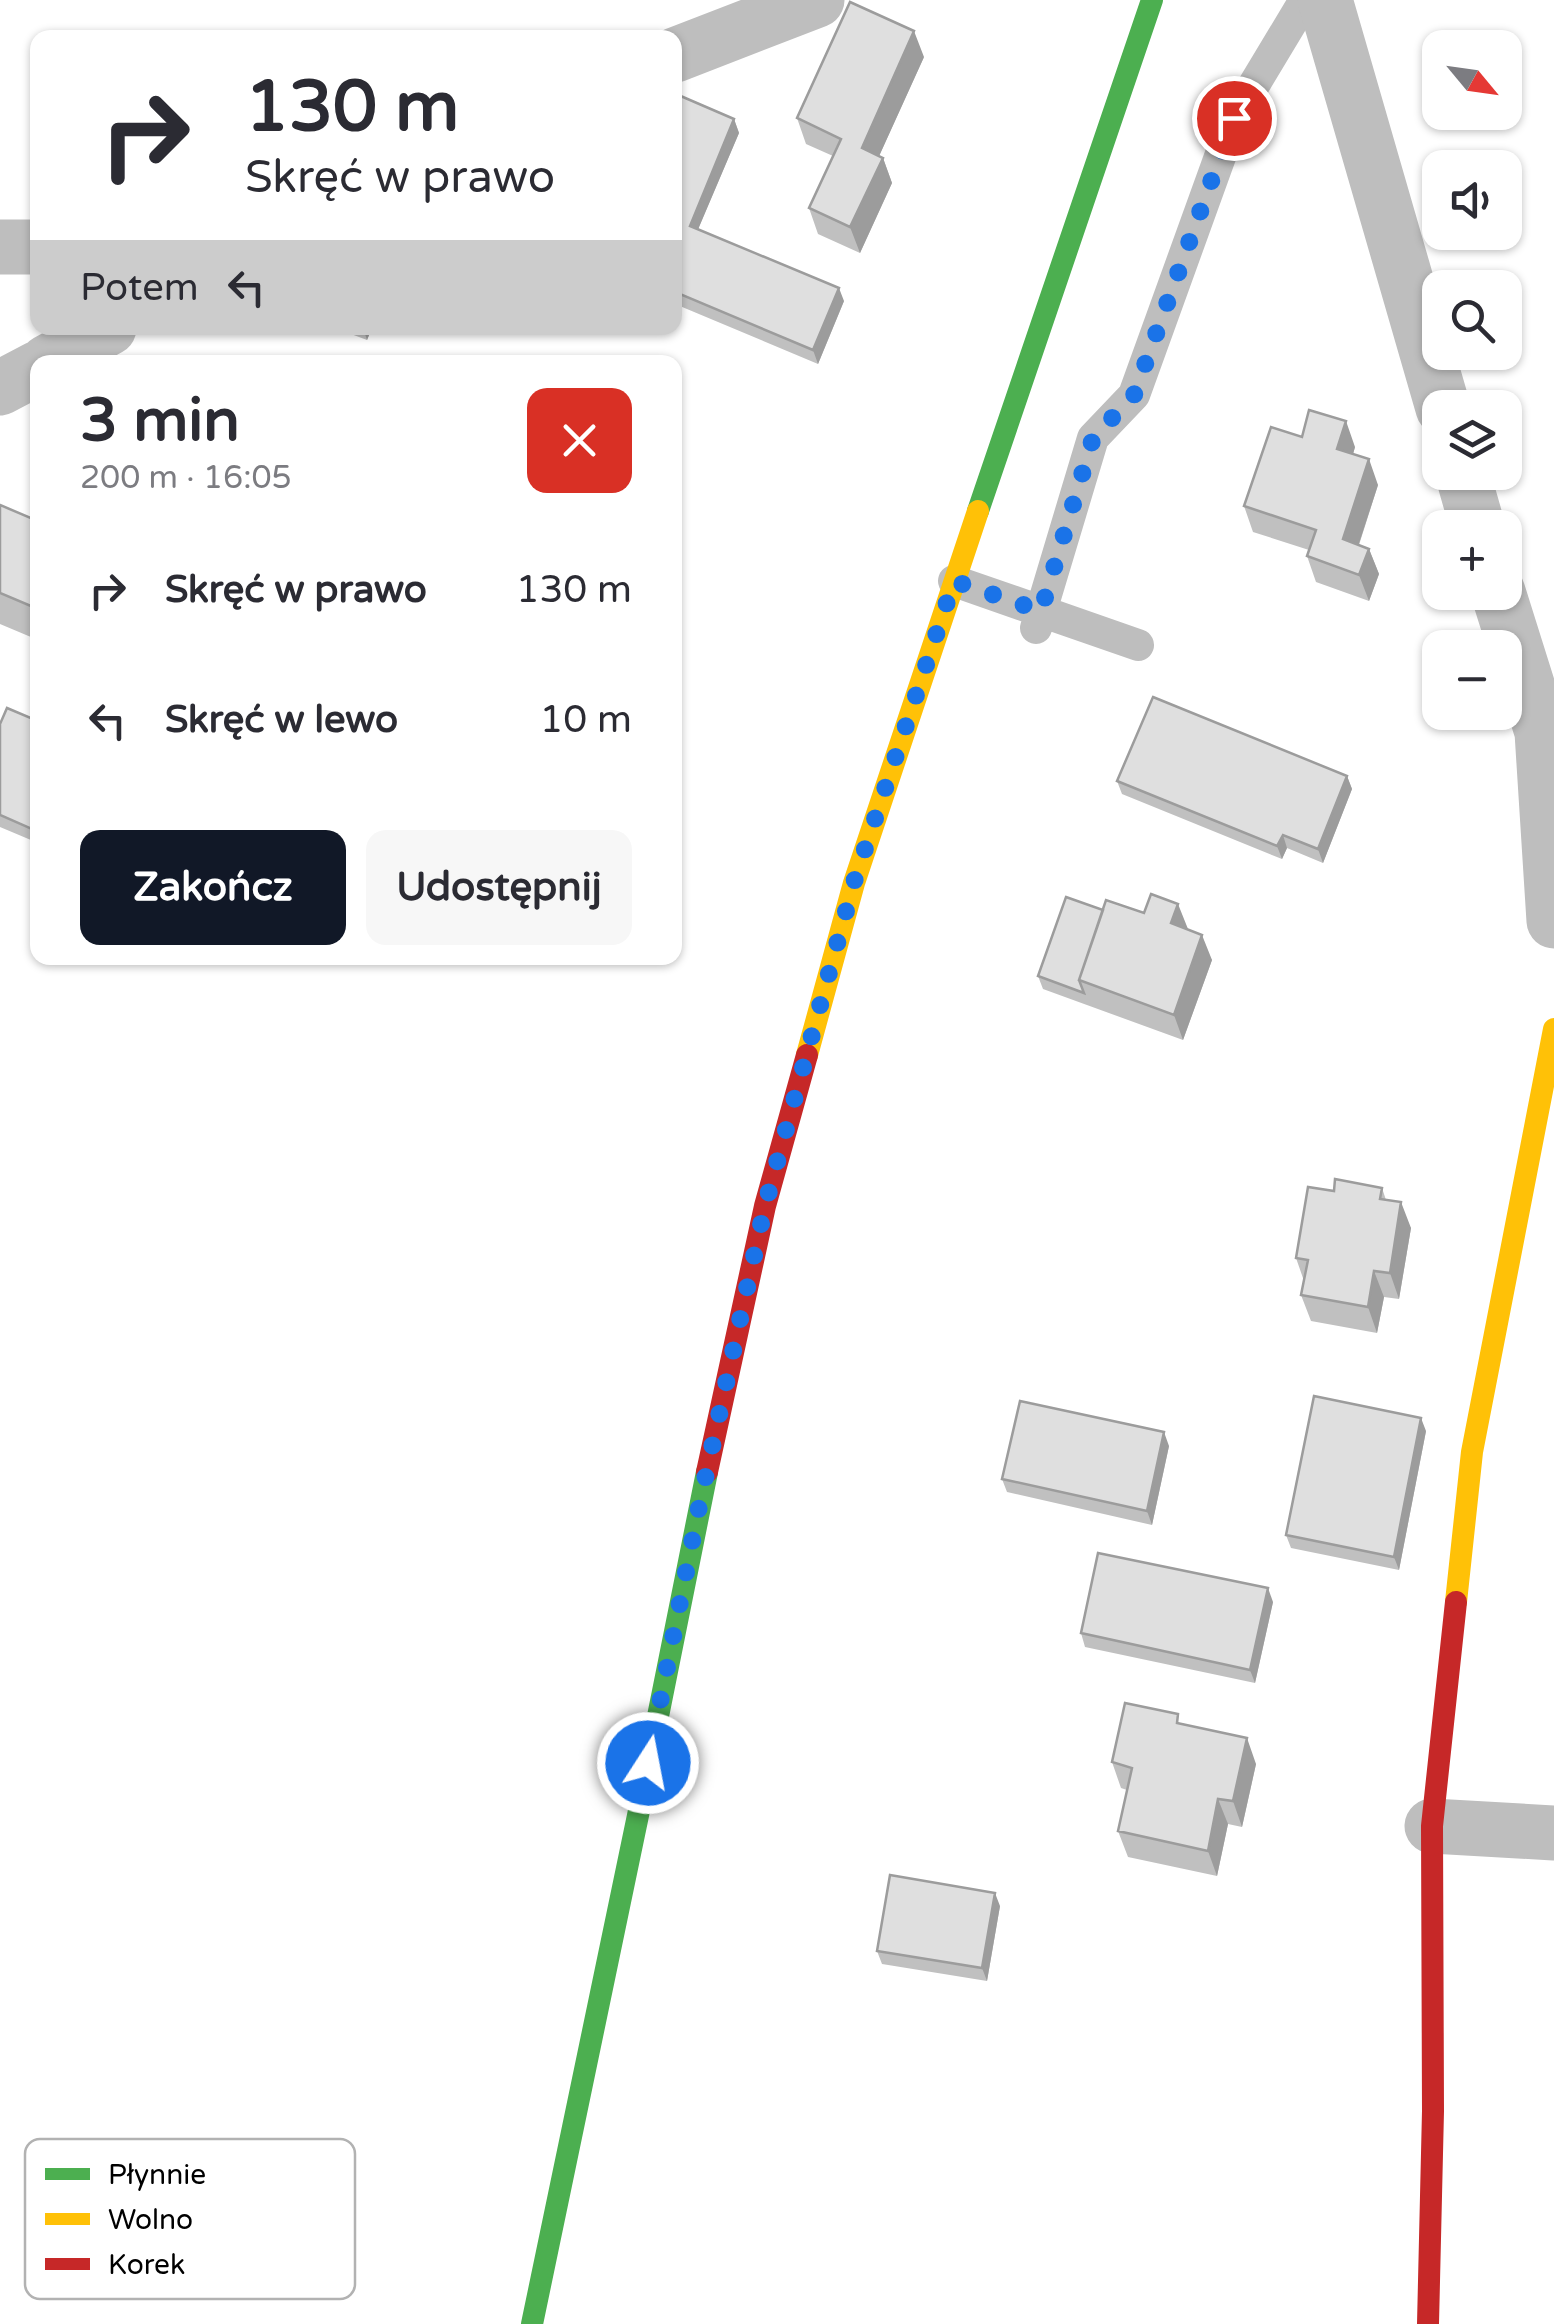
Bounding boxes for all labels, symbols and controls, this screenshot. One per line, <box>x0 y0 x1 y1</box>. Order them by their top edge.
north arrow <box>1422 30 1522 130</box>
map controls <box>1422 30 1522 730</box>
text: 130 m <box>245 66 459 150</box>
icon: right <box>80 70 210 200</box>
pin <box>1192 76 1277 161</box>
icon: arrive <box>1207 91 1262 146</box>
button: sound <box>1422 150 1522 250</box>
text: Skręć w prawo <box>245 151 555 205</box>
icon: left <box>219 260 274 315</box>
text: Potem <box>80 265 199 311</box>
button: search <box>1422 270 1522 370</box>
text: 3 min <box>80 385 240 457</box>
button: close <box>527 388 632 493</box>
button: layers <box>1422 390 1522 490</box>
text: 200 m · 16:05 <box>80 459 292 497</box>
button: + <box>1422 510 1522 610</box>
icon: right <box>80 563 135 618</box>
text: Skręć w prawo <box>165 567 427 613</box>
text: 130 m <box>516 567 632 613</box>
button: − <box>1422 630 1522 730</box>
icon: left <box>80 693 135 748</box>
text: Skręć w lewo <box>165 697 398 743</box>
text: 10 m <box>540 697 632 743</box>
button: Zakończ <box>80 830 346 945</box>
button: Udostępnij <box>366 830 632 945</box>
position arrow <box>596 1711 700 1815</box>
legend <box>25 2139 355 2299</box>
text: Płynnie <box>108 2158 206 2192</box>
text: Wolno <box>108 2203 193 2237</box>
text: Korek <box>108 2248 185 2282</box>

